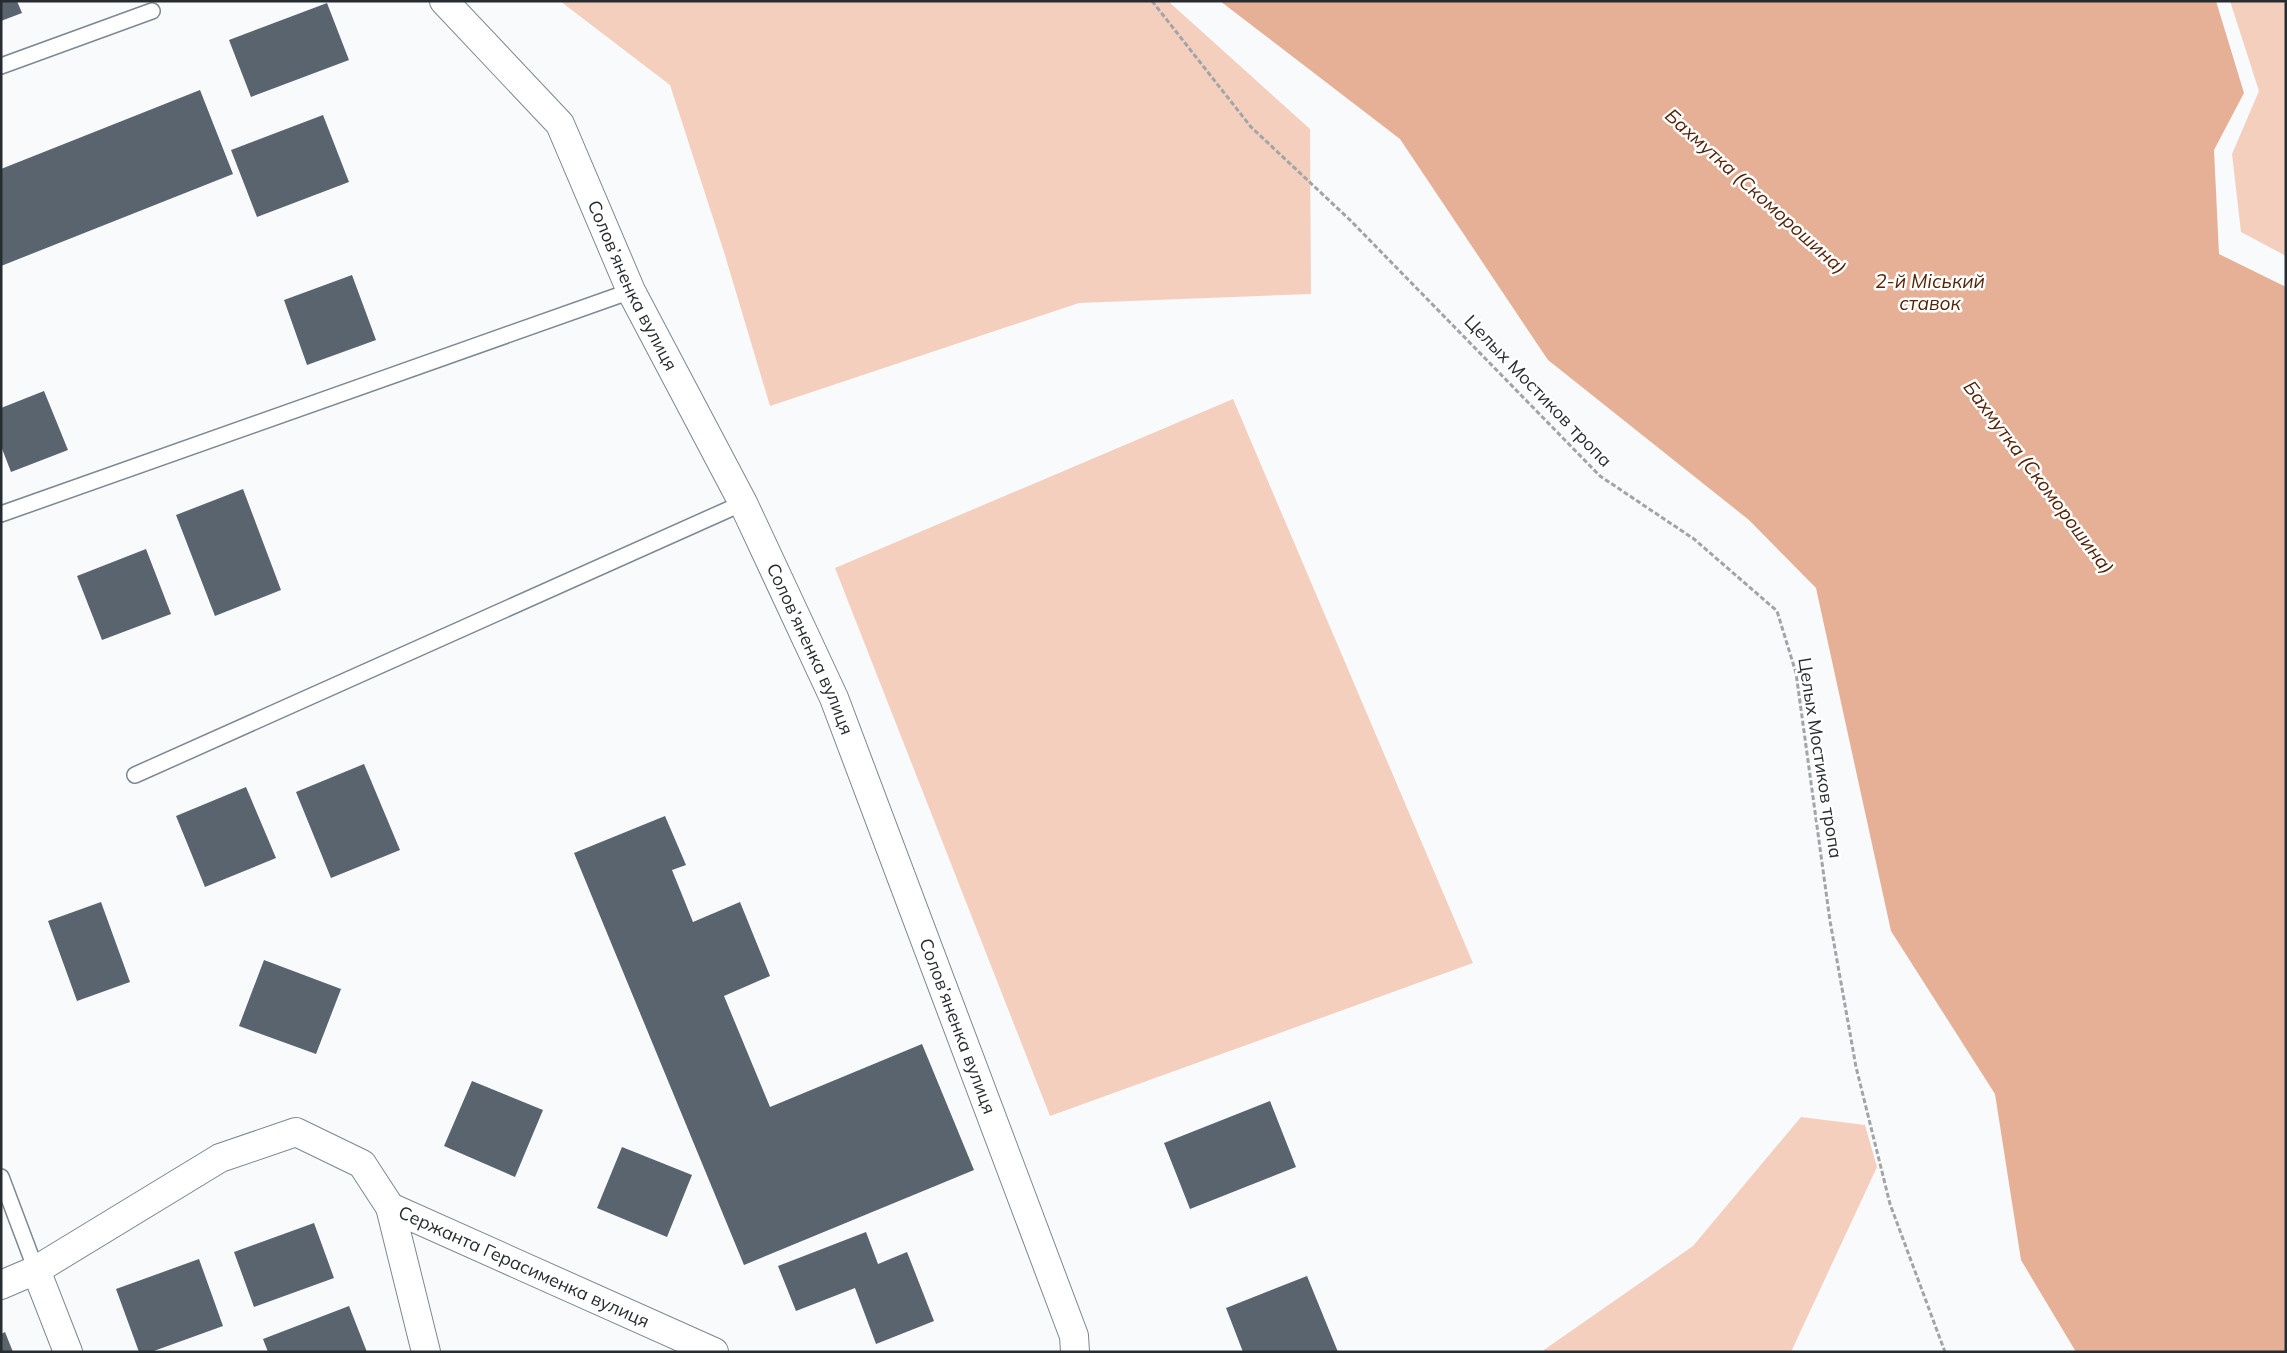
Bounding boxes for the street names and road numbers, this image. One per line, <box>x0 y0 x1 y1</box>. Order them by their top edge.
street label: Солов’яненка вулиця <box>583 197 683 374</box>
street label: Целых Мостиков тропа <box>1460 310 1617 472</box>
street label: Солов’яненка вулиця <box>762 559 859 738</box>
street label: Целых Мостиков тропа <box>1793 656 1848 860</box>
street label: Солов’яненка вулиця <box>914 935 1001 1117</box>
street label: Сержанта Герасименка вулиця <box>395 1200 653 1333</box>

